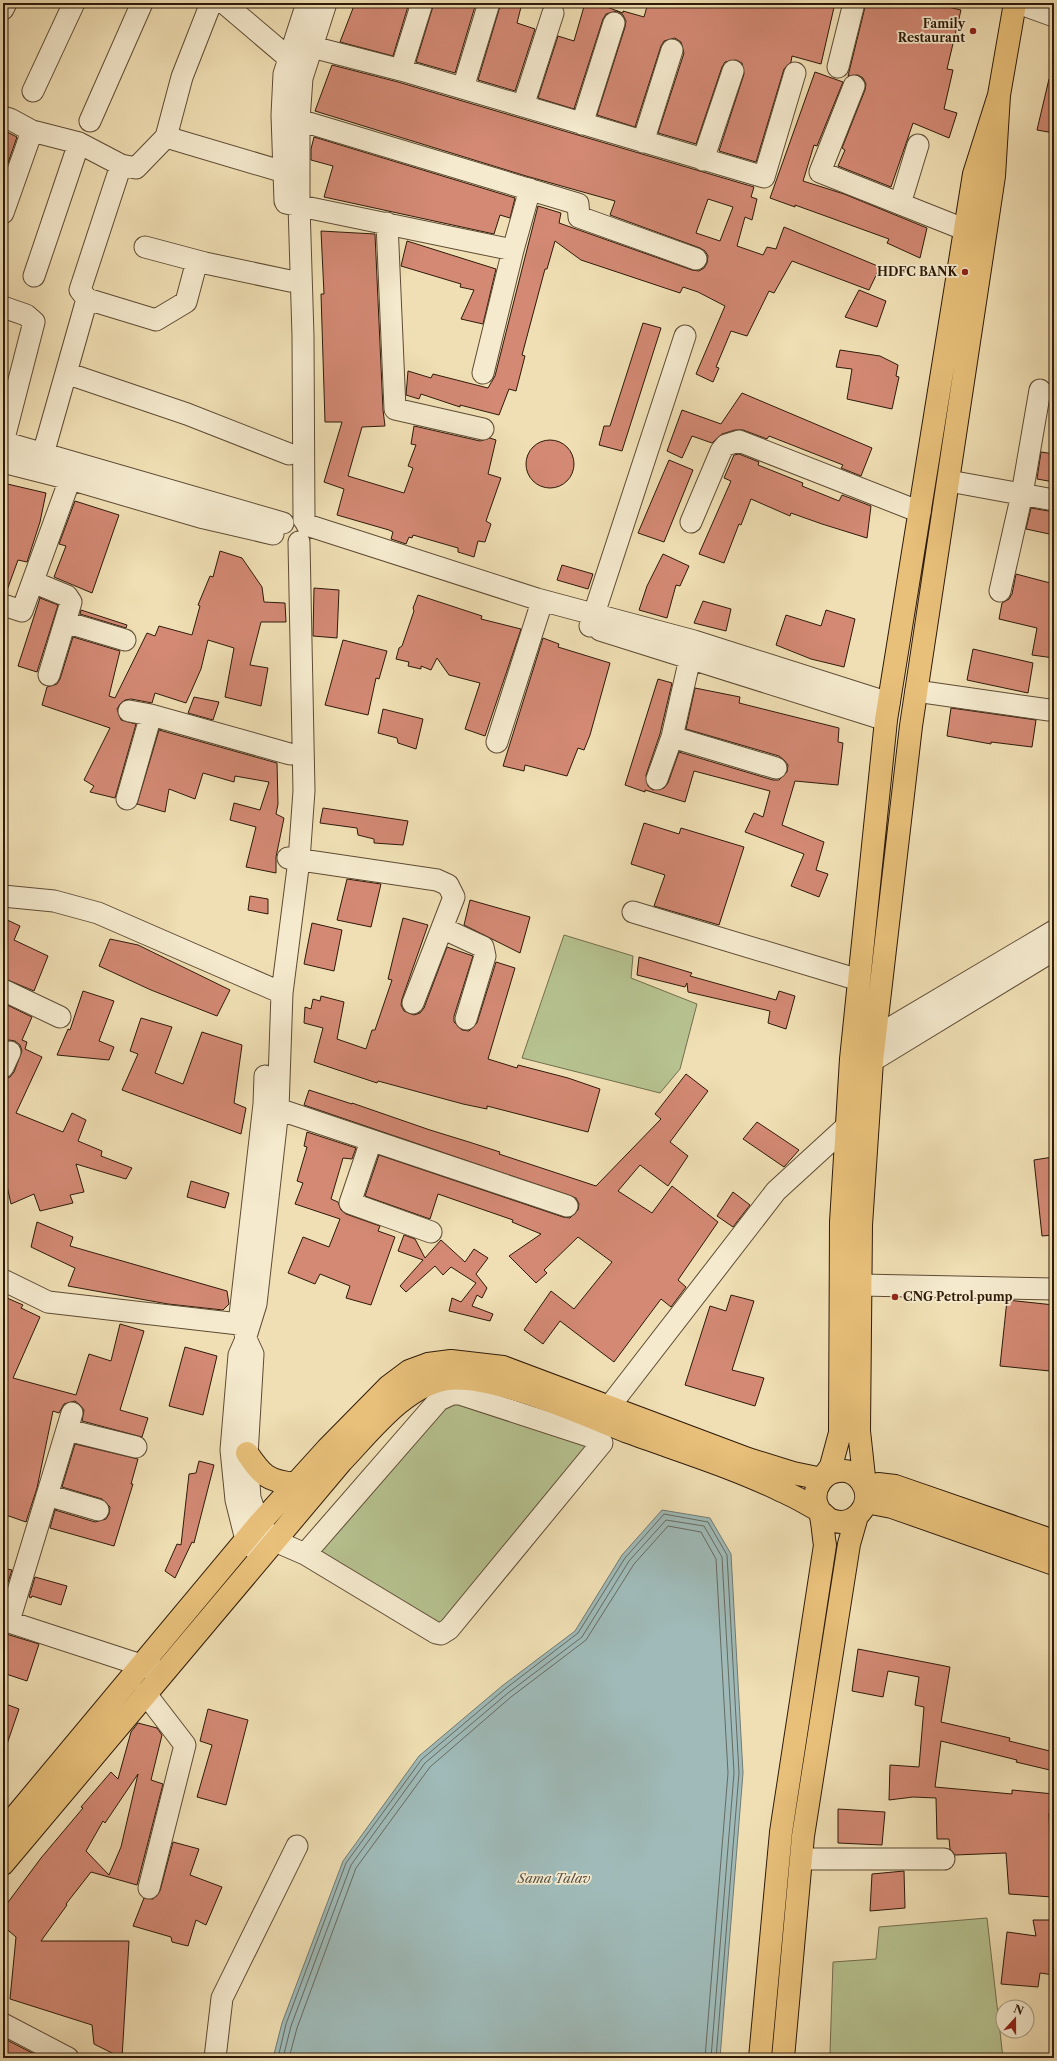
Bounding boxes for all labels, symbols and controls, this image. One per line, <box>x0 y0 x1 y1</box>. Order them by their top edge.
place label: Family Restaurant <box>898 16 966 45</box>
marker: Family Restaurant <box>968 26 978 36</box>
place label: HDFC BANK <box>877 264 957 279</box>
marker: HDFC BANK <box>960 267 970 277</box>
place label: CNG Petrol pump <box>903 1289 1013 1304</box>
marker: CNG Petrol pump <box>890 1292 900 1302</box>
water label: Sama Talav <box>517 1870 590 1886</box>
north arrow <box>995 1999 1035 2039</box>
text: N <box>1012 2001 1026 2018</box>

